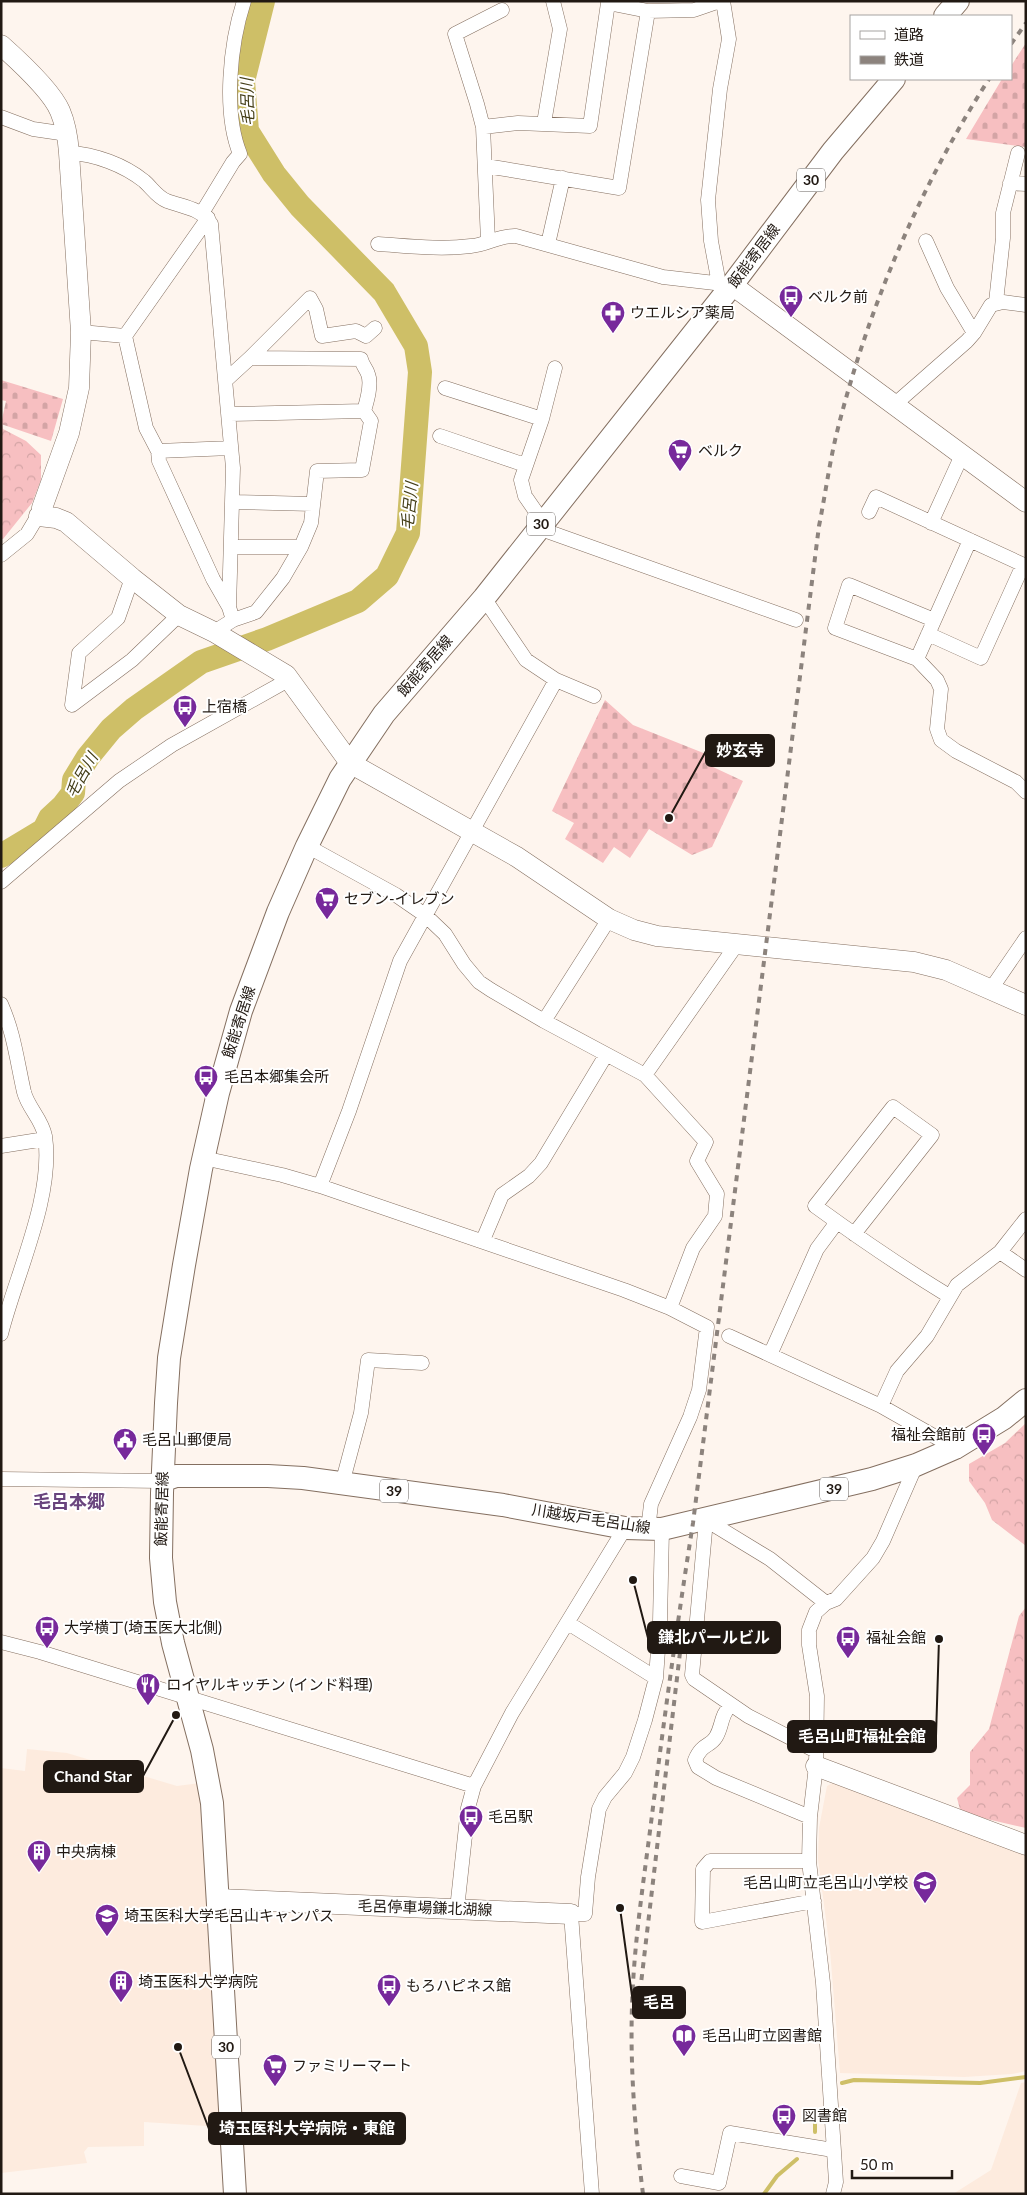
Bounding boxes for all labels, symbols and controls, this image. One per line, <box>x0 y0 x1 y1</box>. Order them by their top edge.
legend <box>850 15 1012 80</box>
text: 道路 <box>894 25 924 43</box>
text: 鉄道 <box>894 50 924 68</box>
water label: 毛呂川 <box>236 76 257 126</box>
road number: 30 <box>797 168 825 192</box>
street label: 飯能寄居線 <box>723 220 783 291</box>
bus stop icon: ベルク前 <box>778 284 804 318</box>
place label: ベルク前 <box>808 287 868 305</box>
pharmacy icon: ウエルシア薬局 <box>600 300 626 334</box>
place label: ウエルシア薬局 <box>630 303 735 321</box>
supermarket icon: ベルク <box>667 438 693 472</box>
place label: ベルク <box>698 441 743 459</box>
water label: 毛呂川 <box>397 479 421 531</box>
road number: 30 <box>527 512 555 536</box>
street label: 飯能寄居線 <box>393 631 456 700</box>
bus stop icon: 上宿橋 <box>172 694 198 728</box>
place label: 上宿橋 <box>202 697 247 715</box>
callout: 妙玄寺 <box>706 735 774 766</box>
text: 妙玄寺 <box>716 740 764 759</box>
water label: 毛呂川 <box>60 747 102 800</box>
supermarket icon: セブン-イレブン <box>314 886 340 920</box>
place label: セブン-イレブン <box>344 889 455 907</box>
street label: 飯能寄居線 <box>218 983 258 1060</box>
bus stop icon: 毛呂本郷集会所 <box>193 1064 219 1098</box>
place label: 毛呂本郷集会所 <box>224 1067 329 1085</box>
bus stop icon: 福祉会館前 <box>971 1422 997 1456</box>
place label: 福祉会館前 <box>891 1425 966 1443</box>
public building icon: 毛呂山郵便局 <box>112 1427 138 1461</box>
place label: 毛呂山郵便局 <box>142 1430 232 1448</box>
street label: 飯能寄居線 <box>151 1471 171 1547</box>
road number: 39 <box>820 1478 848 1500</box>
road number: 39 <box>380 1480 408 1502</box>
district label: 毛呂本郷 <box>33 1490 105 1512</box>
street label: 川越坂戸毛呂山線 <box>530 1500 652 1536</box>
bus stop icon: 大学横丁(埼玉医大北側) <box>34 1615 60 1649</box>
place label: 大学横丁(埼玉医大北側) <box>64 1618 222 1636</box>
callout: 鎌北パールビル <box>648 1622 780 1653</box>
bus stop icon: 福祉会館 <box>835 1625 861 1659</box>
text: 鎌北パールビル <box>658 1627 770 1646</box>
place label: 福祉会館 <box>866 1628 926 1646</box>
restaurant icon: ロイヤルキッチン (インド料理) <box>135 1672 161 1706</box>
place label: ロイヤルキッチン (インド料理) <box>166 1675 372 1693</box>
callout: 毛呂山町福祉会館 <box>788 1721 936 1752</box>
text: 毛呂山町福祉会館 <box>798 1726 926 1745</box>
callout: Chand Star <box>44 1761 143 1792</box>
text: Chand Star <box>54 1766 132 1785</box>
bus stop icon: 毛呂駅 <box>458 1804 484 1838</box>
place label: 毛呂駅 <box>488 1807 533 1825</box>
building icon: 中央病棟 <box>26 1839 52 1873</box>
place label: 中央病棟 <box>56 1842 116 1860</box>
school or university icon: 毛呂山町立毛呂山小学校 <box>912 1870 938 1904</box>
place label: 毛呂山町立毛呂山小学校 <box>743 1873 908 1891</box>
street label: 毛呂停車場鎌北湖線 <box>357 1896 493 1918</box>
school or university icon: 埼玉医科大学毛呂山キャンパス <box>94 1903 120 1937</box>
place label: 埼玉医科大学毛呂山キャンパス <box>124 1906 334 1924</box>
building icon: 埼玉医科大学病院 <box>108 1969 134 2003</box>
place label: 埼玉医科大学病院 <box>138 1972 258 1990</box>
bus stop icon: もろハピネス館 <box>376 1973 402 2007</box>
place label: もろハピネス館 <box>406 1976 511 1994</box>
callout: 毛呂 <box>633 1987 685 2018</box>
text: 毛呂 <box>643 1992 675 2011</box>
library icon: 毛呂山町立図書館 <box>671 2023 697 2057</box>
place label: 毛呂山町立図書館 <box>702 2026 822 2044</box>
road number: 30 <box>212 2035 240 2058</box>
supermarket icon: ファミリーマート <box>262 2053 288 2087</box>
place label: ファミリーマート <box>292 2056 412 2074</box>
bus stop icon: 図書館 <box>771 2103 797 2137</box>
place label: 図書館 <box>802 2106 847 2124</box>
callout: 埼玉医科大学病院・東館 <box>209 2113 405 2144</box>
text: 埼玉医科大学病院・東館 <box>219 2118 395 2137</box>
scale bar <box>852 2148 952 2180</box>
text: 50 m <box>860 2155 894 2173</box>

